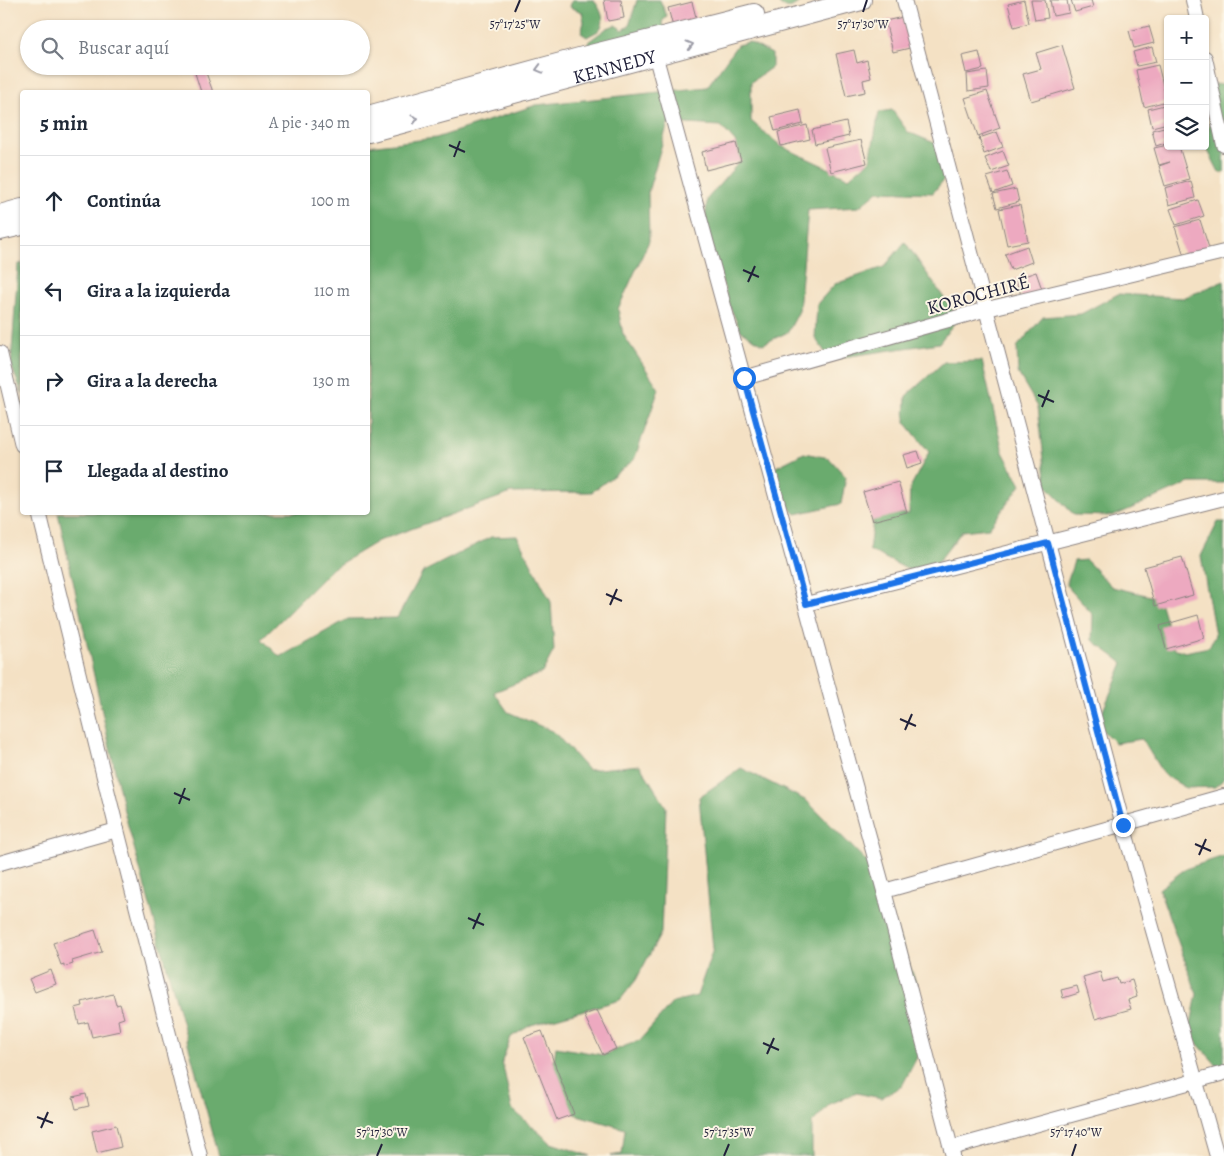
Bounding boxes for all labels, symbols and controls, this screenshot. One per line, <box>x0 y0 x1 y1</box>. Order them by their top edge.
map controls <box>1164 15 1209 150</box>
button: + <box>1164 15 1209 60</box>
text: 57°17'25"W <box>490 16 541 32</box>
text: 57°17'30"W <box>837 16 889 32</box>
search box <box>20 20 370 75</box>
icon: search <box>38 34 66 62</box>
text: Buscar aquí <box>78 35 169 61</box>
one-way arrow <box>685 40 694 51</box>
street label: KENNEDY <box>570 43 660 91</box>
button: − <box>1164 60 1209 105</box>
one-way arrow <box>535 63 544 74</box>
button: layers <box>1164 105 1209 150</box>
text: 5 min <box>40 109 88 137</box>
text: A pie · 340 m <box>269 112 350 134</box>
one-way arrow <box>410 114 419 125</box>
icon: ahead <box>40 187 68 215</box>
text: Continúa <box>87 188 161 214</box>
text: 100 m <box>311 190 350 212</box>
street label: KOROCHIRÉ <box>924 269 1032 321</box>
icon: left <box>40 277 68 305</box>
text: Gira a la izquierda <box>87 278 230 304</box>
text: 110 m <box>314 280 350 302</box>
icon: right <box>40 367 68 395</box>
route start <box>733 367 756 390</box>
text: Gira a la derecha <box>87 368 218 394</box>
text: 130 m <box>313 370 350 392</box>
icon: arrive <box>40 457 68 485</box>
text: Llegada al destino <box>87 458 229 484</box>
route end <box>1112 814 1135 837</box>
text: 57°17'30"W <box>356 1124 408 1140</box>
text: 57°17'35"W <box>704 1124 755 1140</box>
text: 57°17'40"W <box>1050 1124 1103 1140</box>

